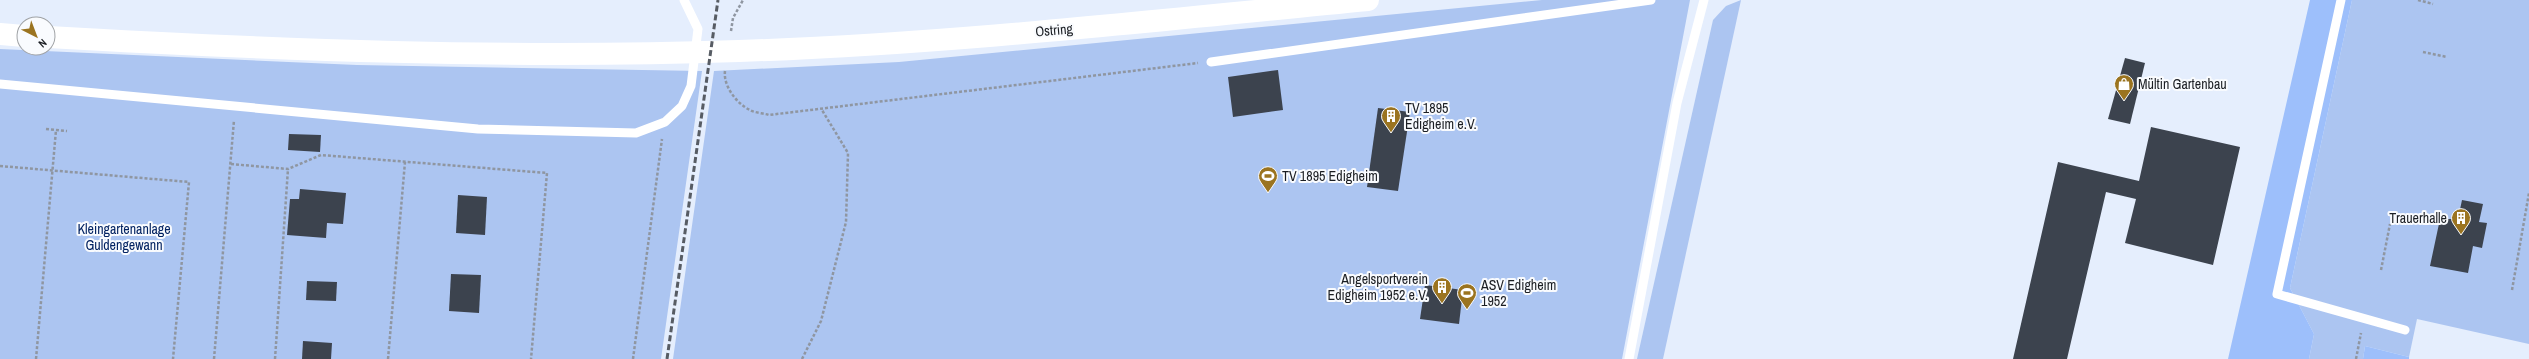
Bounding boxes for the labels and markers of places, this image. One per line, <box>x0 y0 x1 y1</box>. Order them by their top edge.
shop icon: Mültin Gartenbau <box>2113 73 2135 101</box>
place label: Mültin Gartenbau <box>2138 75 2227 93</box>
place label: TV 1895 Edigheim e.V. <box>1405 99 1477 133</box>
building icon: TV 1895 Edigheim e.V. <box>1380 105 1402 133</box>
sports icon: TV 1895 Edigheim <box>1257 165 1279 193</box>
place label: TV 1895 Edigheim <box>1282 167 1378 185</box>
building icon: Trauerhalle <box>2450 207 2472 235</box>
place label: Trauerhalle <box>2389 209 2447 227</box>
place label: Angelsportverein Edigheim 1952 e.V. <box>1328 270 1428 304</box>
building icon: Angelsportverein Edigheim 1952 e.V. <box>1431 276 1453 304</box>
place label: ASV Edigheim 1952 <box>1480 276 1556 310</box>
sports icon: ASV Edigheim 1952 <box>1456 282 1478 310</box>

